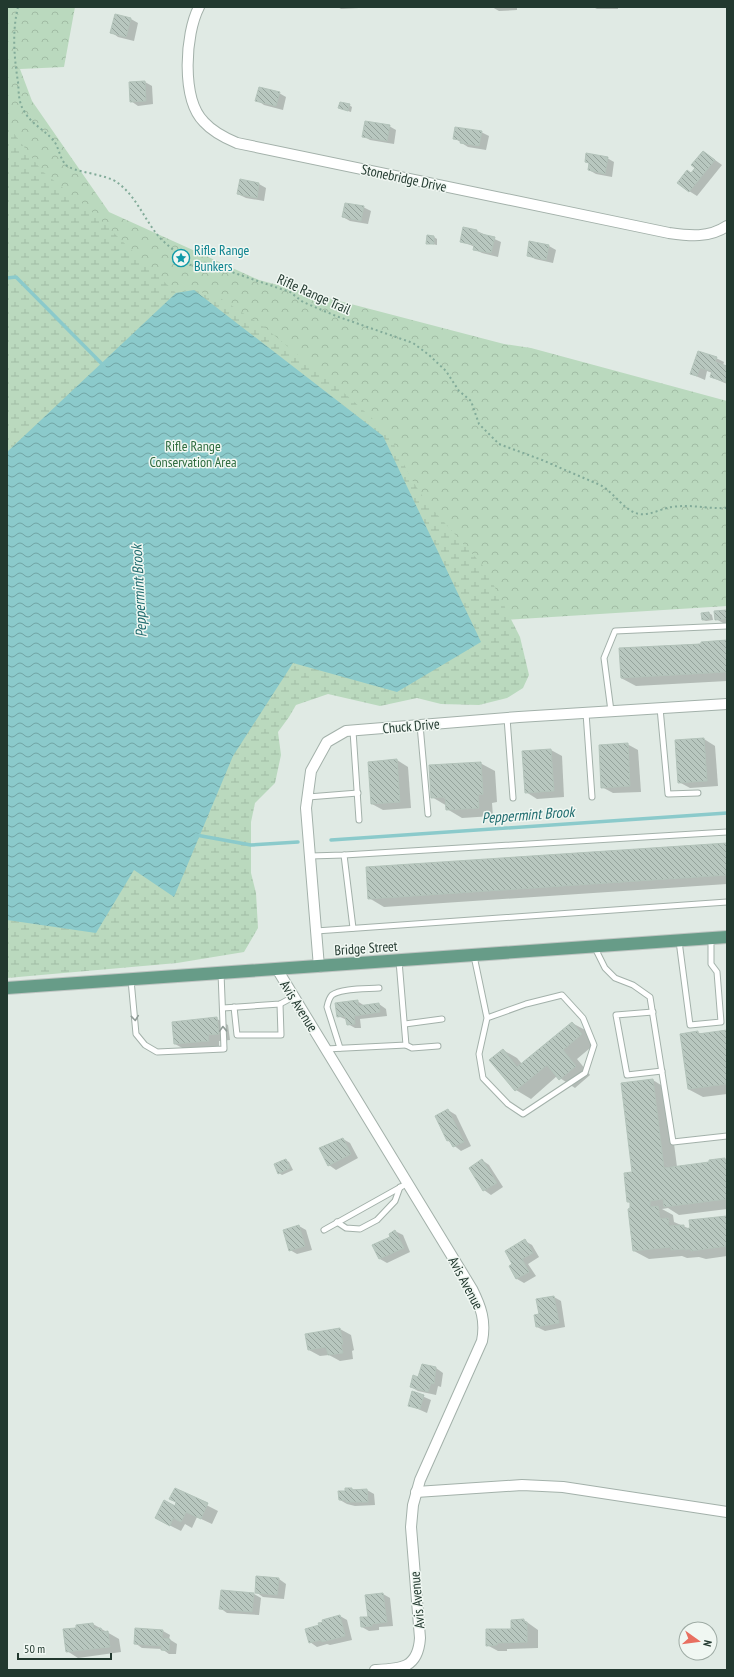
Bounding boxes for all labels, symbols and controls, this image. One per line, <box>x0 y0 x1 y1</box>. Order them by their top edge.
street label: Stonebridge Drive <box>360 160 449 196</box>
place label: Rifle Range Bunkers <box>194 241 250 275</box>
place icon: Rifle Range Bunkers <box>171 248 191 268</box>
street label: Rifle Range Trail <box>274 270 354 319</box>
park label: Rifle Range Conservation Area <box>149 437 237 471</box>
water label: Peppermint Brook <box>126 542 150 638</box>
street label: Chuck Drive <box>382 715 440 737</box>
water label: Peppermint Brook <box>481 802 577 827</box>
street label: Bridge Street <box>334 937 398 959</box>
street label: Avis Avenue <box>276 977 322 1035</box>
one-way arrow <box>130 1015 139 1021</box>
one-way arrow <box>219 1026 228 1032</box>
street label: Avis Avenue <box>445 1253 488 1313</box>
street label: Avis Avenue <box>406 1570 428 1629</box>
north arrow <box>678 1621 718 1661</box>
scale bar <box>18 1635 111 1661</box>
text: N <box>700 1639 715 1648</box>
text: 50 m <box>24 1641 45 1656</box>

